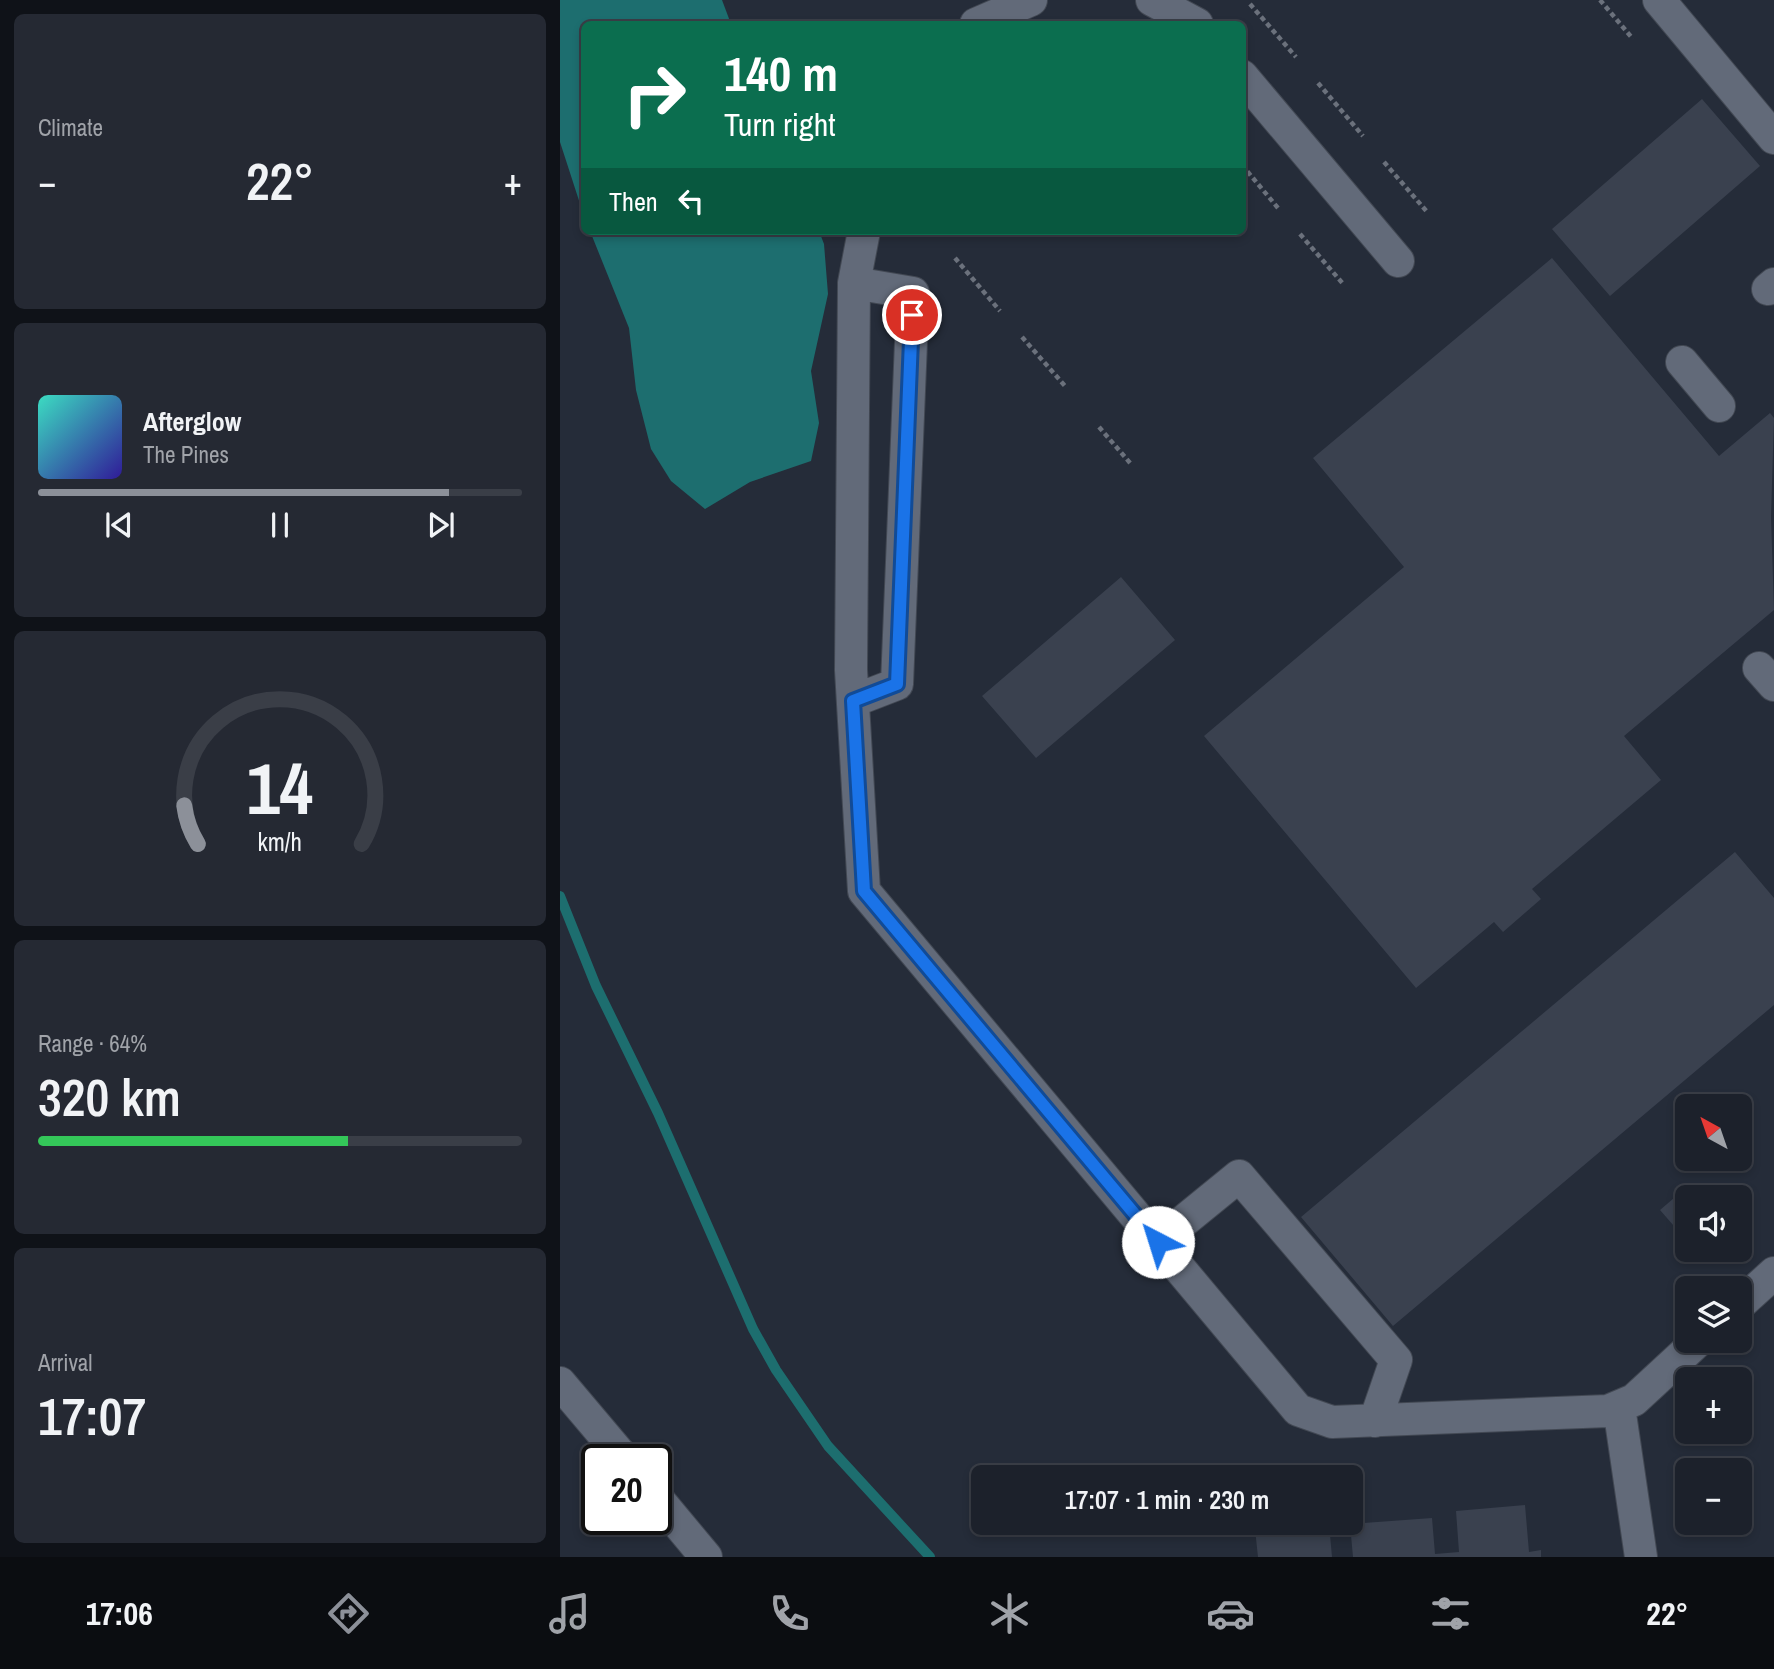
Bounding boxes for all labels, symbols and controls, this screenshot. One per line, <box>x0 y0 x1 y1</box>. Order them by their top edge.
text: 140 m <box>724 40 838 106</box>
icon: right <box>609 49 700 140</box>
text: Turn right <box>724 103 836 146</box>
text: Climate <box>38 112 103 143</box>
text: 22° <box>246 146 314 216</box>
text: − <box>38 156 56 207</box>
text: + <box>504 156 522 207</box>
icon: left <box>672 182 710 220</box>
text: Then <box>609 184 658 219</box>
pin <box>882 285 942 345</box>
icon: arrive <box>893 296 931 334</box>
text: Afterglow <box>143 404 241 439</box>
text: The Pines <box>143 439 229 470</box>
icon: previous <box>100 506 138 544</box>
icon: pause <box>261 506 299 544</box>
icon: next <box>422 506 460 544</box>
text: 14 <box>247 740 313 838</box>
text: km/h <box>258 825 302 859</box>
text: Range · 64% <box>38 1028 147 1059</box>
text: 320 km <box>38 1062 181 1132</box>
north arrow <box>1675 1094 1752 1171</box>
map controls <box>1675 1094 1752 1535</box>
button: sound <box>1675 1185 1752 1262</box>
position arrow <box>1121 1205 1195 1279</box>
button: layers <box>1675 1276 1752 1353</box>
text: Arrival <box>38 1347 93 1378</box>
button: + <box>1675 1367 1752 1444</box>
text: 17:07 <box>38 1381 146 1451</box>
speed limit sign: 20 <box>581 1444 672 1535</box>
button: − <box>1675 1458 1752 1535</box>
text: 17:07 · 1 min · 230 m <box>1065 1482 1269 1517</box>
icon: directions <box>324 1589 373 1638</box>
icon: music <box>545 1589 594 1638</box>
icon: phone <box>765 1589 814 1638</box>
icon: climate <box>985 1589 1034 1638</box>
icon: car <box>1206 1589 1255 1638</box>
icon: filters <box>1426 1589 1475 1638</box>
text: 17:06 <box>86 1592 153 1635</box>
text: 22° <box>1646 1592 1688 1635</box>

